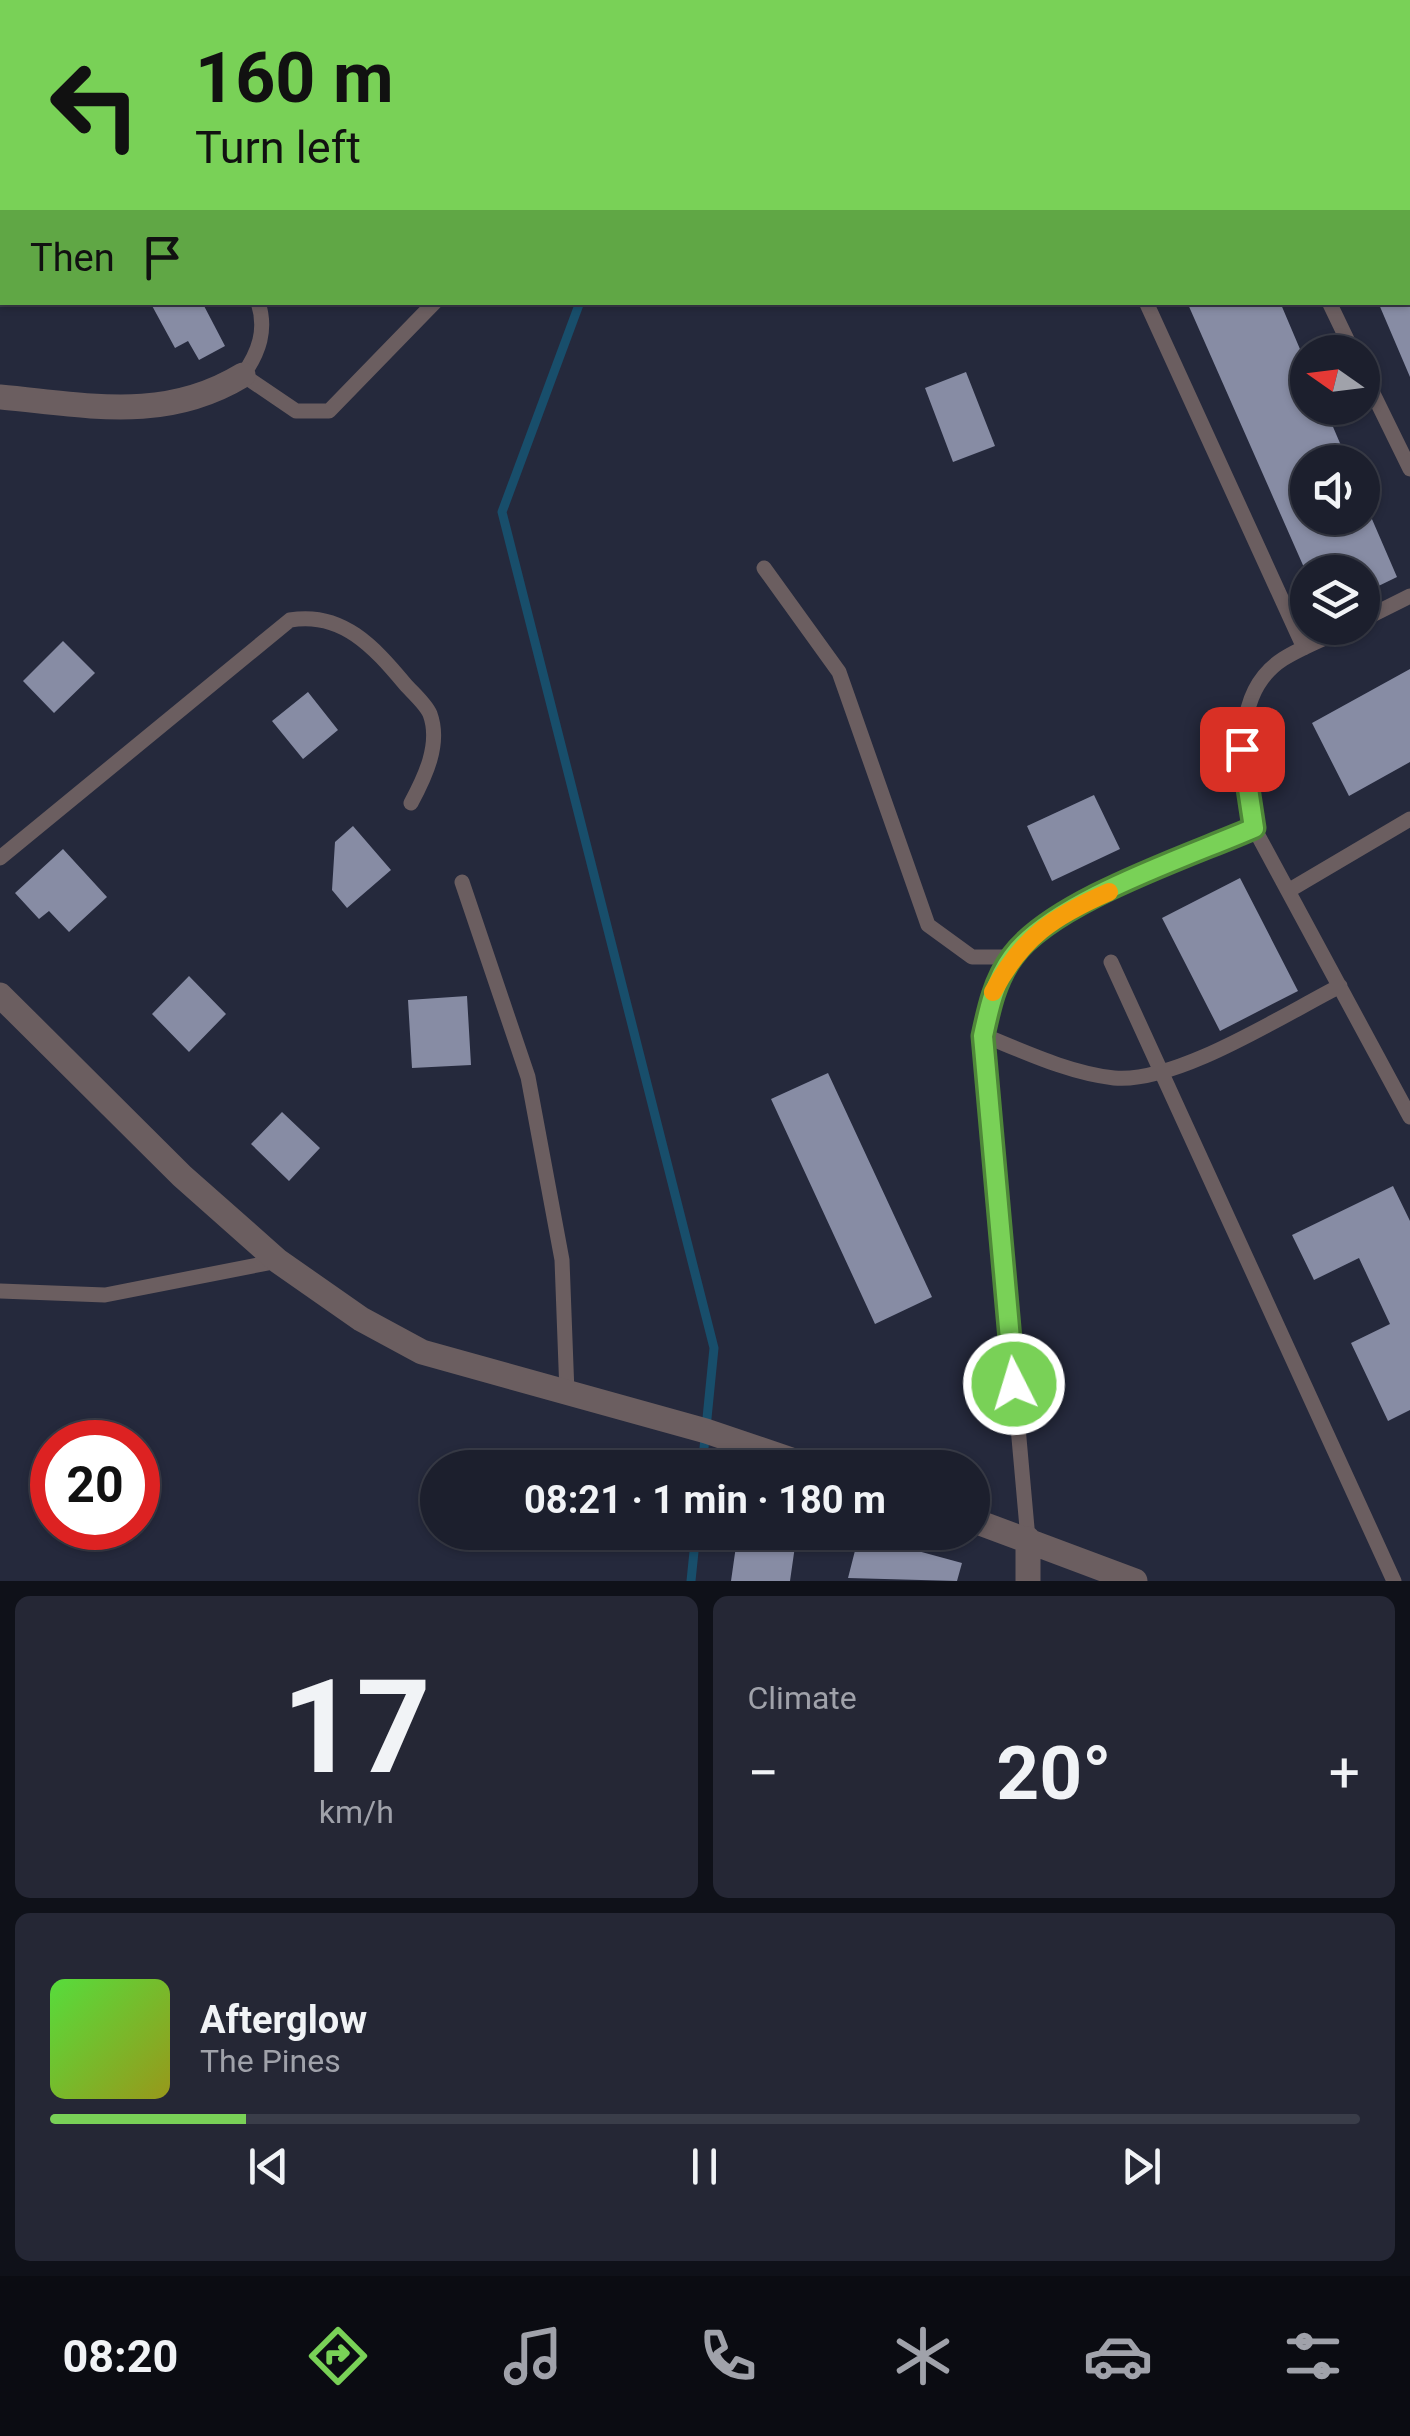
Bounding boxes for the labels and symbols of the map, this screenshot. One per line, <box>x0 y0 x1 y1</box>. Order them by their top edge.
north arrow <box>1290 335 1380 425</box>
pin <box>1200 707 1285 792</box>
position arrow <box>962 1332 1066 1436</box>
speed limit sign: 20 <box>30 1420 160 1550</box>

